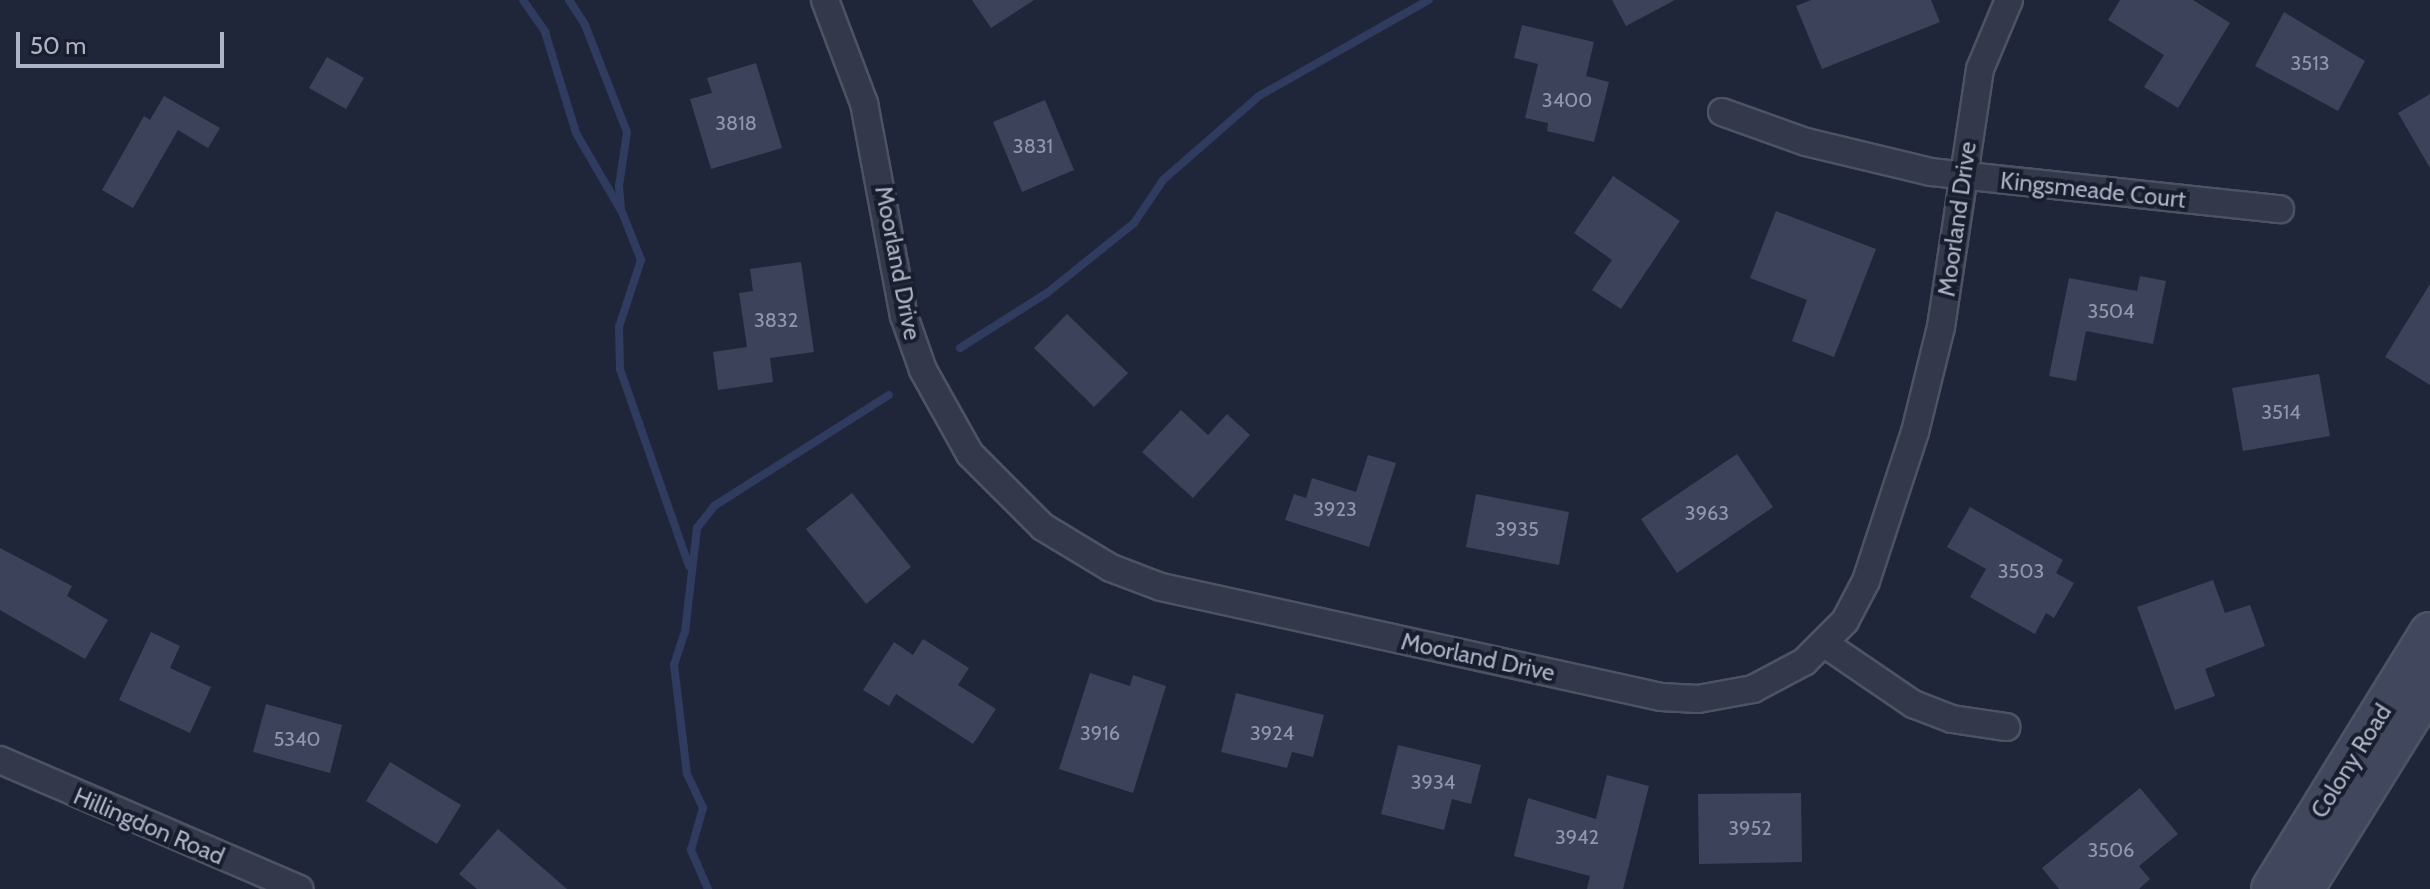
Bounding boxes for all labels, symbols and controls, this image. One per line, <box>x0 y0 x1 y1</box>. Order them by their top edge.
scale bar <box>20 16 228 66</box>
text: 50 m <box>30 31 86 60</box>
house number: 3513 <box>2291 51 2329 75</box>
house number: 3400 <box>1542 88 1592 112</box>
house number: 3818 <box>715 111 757 135</box>
house number: 3831 <box>1013 134 1053 158</box>
street label: Moorland Drive <box>1932 140 1982 298</box>
street label: Kingsmeade Court <box>1999 166 2187 214</box>
street label: Moorland Drive <box>869 184 927 342</box>
house number: 3504 <box>2087 299 2135 323</box>
house number: 3832 <box>754 308 798 332</box>
house number: 3514 <box>2261 400 2301 424</box>
house number: 3923 <box>1313 497 1357 521</box>
house number: 3963 <box>1685 501 1729 525</box>
house number: 3935 <box>1495 517 1539 541</box>
house number: 3503 <box>1998 559 2044 583</box>
street label: Moorland Drive <box>1399 627 1557 687</box>
street label: Colony Road <box>2305 699 2397 823</box>
house number: 3916 <box>1080 721 1120 745</box>
house number: 3924 <box>1250 721 1294 745</box>
house number: 5340 <box>273 727 321 751</box>
house number: 3934 <box>1411 770 1455 794</box>
street label: Hillingdon Road <box>69 781 229 871</box>
house number: 3952 <box>1728 816 1772 840</box>
house number: 3942 <box>1555 825 1599 849</box>
house number: 3506 <box>2088 838 2134 862</box>

